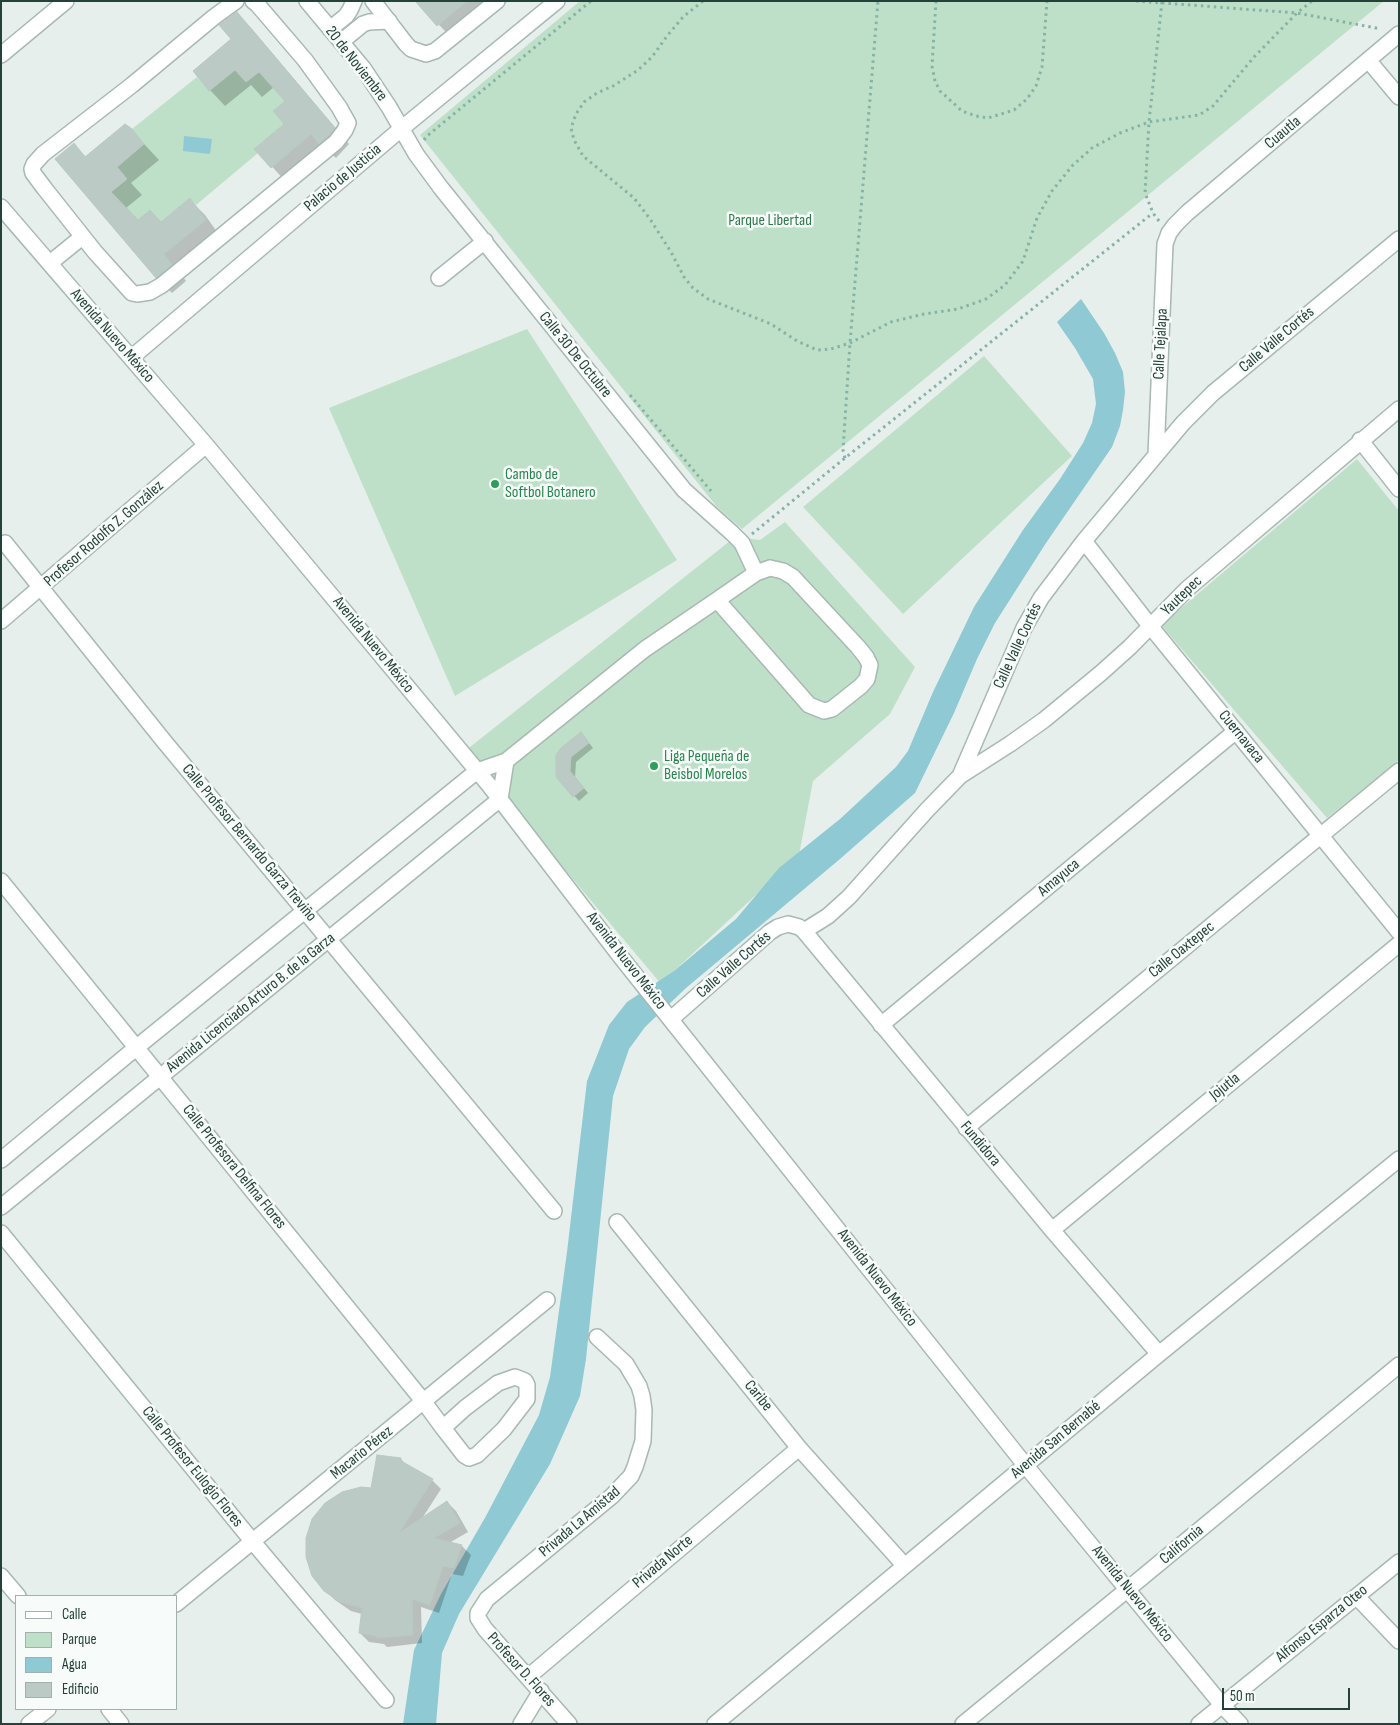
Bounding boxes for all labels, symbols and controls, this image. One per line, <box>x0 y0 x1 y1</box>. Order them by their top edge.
street label: 20 de Noviembre <box>321 23 391 105</box>
street label: Cuautla <box>1261 112 1305 154</box>
street label: Palacio de Justicia <box>300 140 386 216</box>
park label: Parque Libertad <box>728 211 812 231</box>
street label: Avenida Nuevo México <box>66 285 158 387</box>
street label: Calle Valle Cortés <box>1235 303 1319 377</box>
street label: Calle 30 De Octubre <box>535 308 615 402</box>
street label: Calle Tejalapa <box>1150 308 1172 380</box>
place label: Cambo de Softbol Botanero <box>505 465 596 503</box>
street label: Profesor Rodolfo Z. González <box>40 477 168 591</box>
marker: Cambo de Softbol Botanero <box>489 478 501 490</box>
street label: Yautepec <box>1158 572 1206 620</box>
street label: Avenida Nuevo México <box>328 593 418 697</box>
street label: Calle Valle Cortés <box>990 600 1046 692</box>
street label: Cuernavaca <box>1214 707 1268 767</box>
place label: Liga Pequeña de Beisbol Morelos <box>664 747 749 785</box>
street label: Calle Profesor Bernardo Garza Treviño <box>178 760 320 926</box>
marker: Liga Pequeña de Beisbol Morelos <box>648 760 660 772</box>
street label: Amayuca <box>1034 855 1084 901</box>
street label: Avenida Nuevo México <box>582 908 670 1014</box>
street label: Calle Oaxtepec <box>1145 918 1219 982</box>
street label: Calle Valle Cortés <box>693 927 775 1003</box>
street label: Avenida Licenciado Arturo B. de la Garza <box>163 929 339 1077</box>
street label: Jojutla <box>1206 1069 1244 1105</box>
street label: Calle Profesora Delfina Flores <box>178 1101 290 1233</box>
street label: Fundidora <box>956 1118 1004 1170</box>
street label: Avenida Nuevo México <box>833 1225 921 1331</box>
street label: Caribe <box>740 1377 776 1415</box>
street label: Avenida San Bernabé <box>1007 1397 1105 1483</box>
street label: Calle Profesor Eulogio Flores <box>137 1403 247 1531</box>
street label: Macario Pérez <box>327 1422 397 1484</box>
street label: Privada La Amistad <box>535 1482 625 1562</box>
street label: California <box>1156 1521 1208 1569</box>
street label: Privada Norte <box>629 1531 697 1593</box>
street label: Avenida Nuevo México <box>1087 1542 1177 1646</box>
street label: Alfonso Esparza Oteo <box>1272 1581 1372 1667</box>
legend <box>15 1595 178 1710</box>
text: Calle <box>62 1605 86 1624</box>
street label: Profesor D. Flores <box>483 1629 559 1711</box>
text: Parque <box>62 1630 97 1649</box>
text: Agua <box>62 1655 87 1674</box>
scale bar <box>1225 1678 1352 1710</box>
text: Edificio <box>62 1680 99 1699</box>
text: 50 m <box>1230 1687 1255 1706</box>

